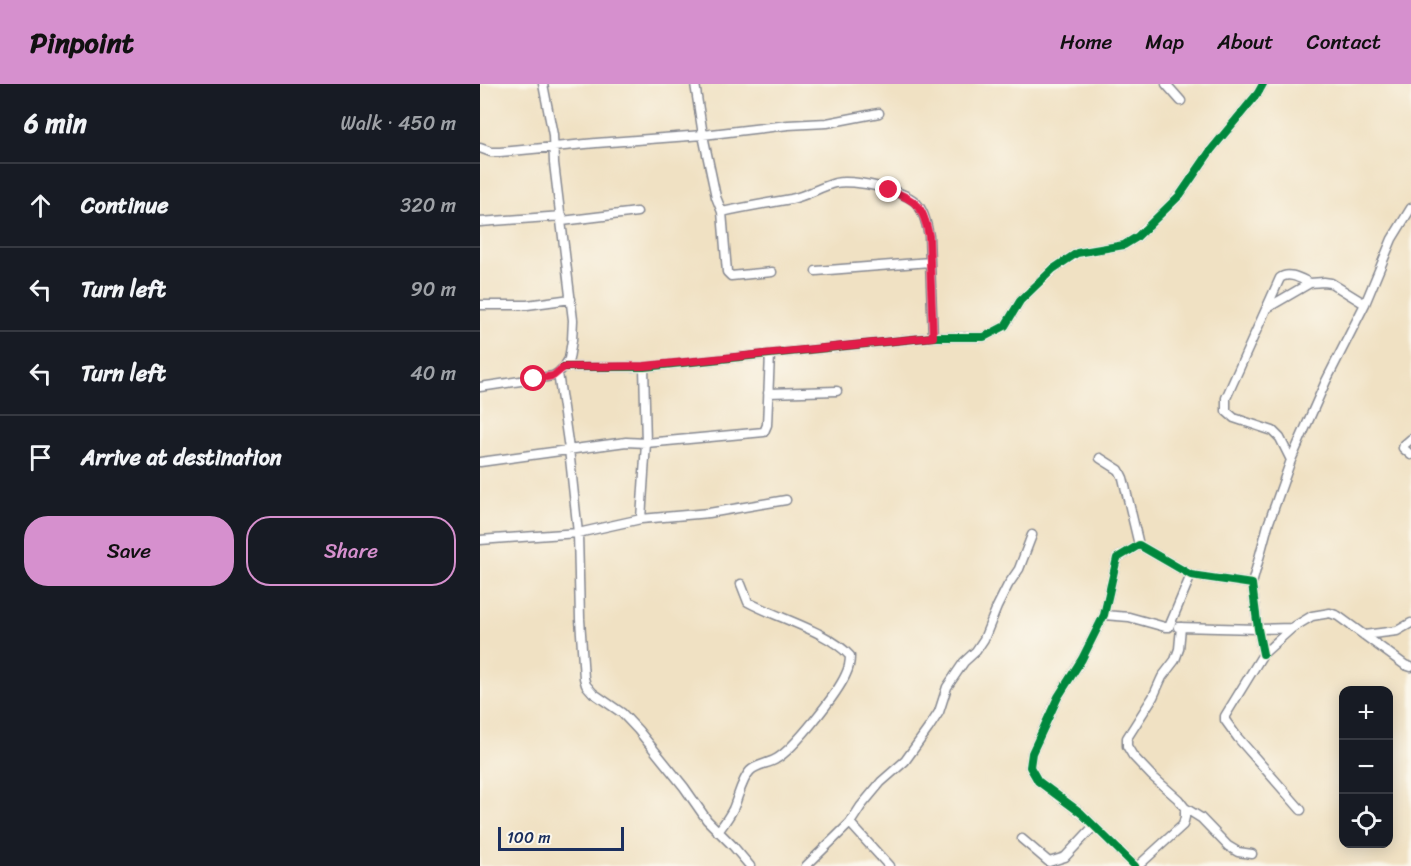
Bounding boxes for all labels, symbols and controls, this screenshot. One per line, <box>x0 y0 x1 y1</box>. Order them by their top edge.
text: Pinpoint <box>30 18 134 67</box>
text: Home <box>1060 23 1112 61</box>
text: Map <box>1145 23 1184 61</box>
text: About <box>1217 23 1274 61</box>
text: Contact <box>1307 23 1381 61</box>
text: 6 min <box>24 100 87 146</box>
text: Walk · 450 m <box>341 106 456 141</box>
route end <box>875 176 901 202</box>
text: Continue <box>81 186 169 225</box>
text: 320 m <box>400 188 456 223</box>
icon: ahead <box>24 189 57 222</box>
text: Turn left <box>81 270 166 309</box>
text: 90 m <box>411 272 456 307</box>
icon: left <box>24 273 57 306</box>
text: Turn left <box>81 354 166 393</box>
text: 40 m <box>410 356 456 391</box>
icon: left <box>24 357 57 390</box>
route start <box>520 365 546 391</box>
text: Arrive at destination <box>81 438 282 477</box>
icon: arrive <box>24 441 57 474</box>
button: Save <box>24 516 234 586</box>
button: Share <box>246 516 456 586</box>
map controls <box>1339 686 1393 848</box>
button: + <box>1339 686 1393 740</box>
button: − <box>1339 740 1393 794</box>
button: locate <box>1339 794 1393 848</box>
text: 100 m <box>507 823 551 852</box>
scale bar <box>498 824 624 852</box>

